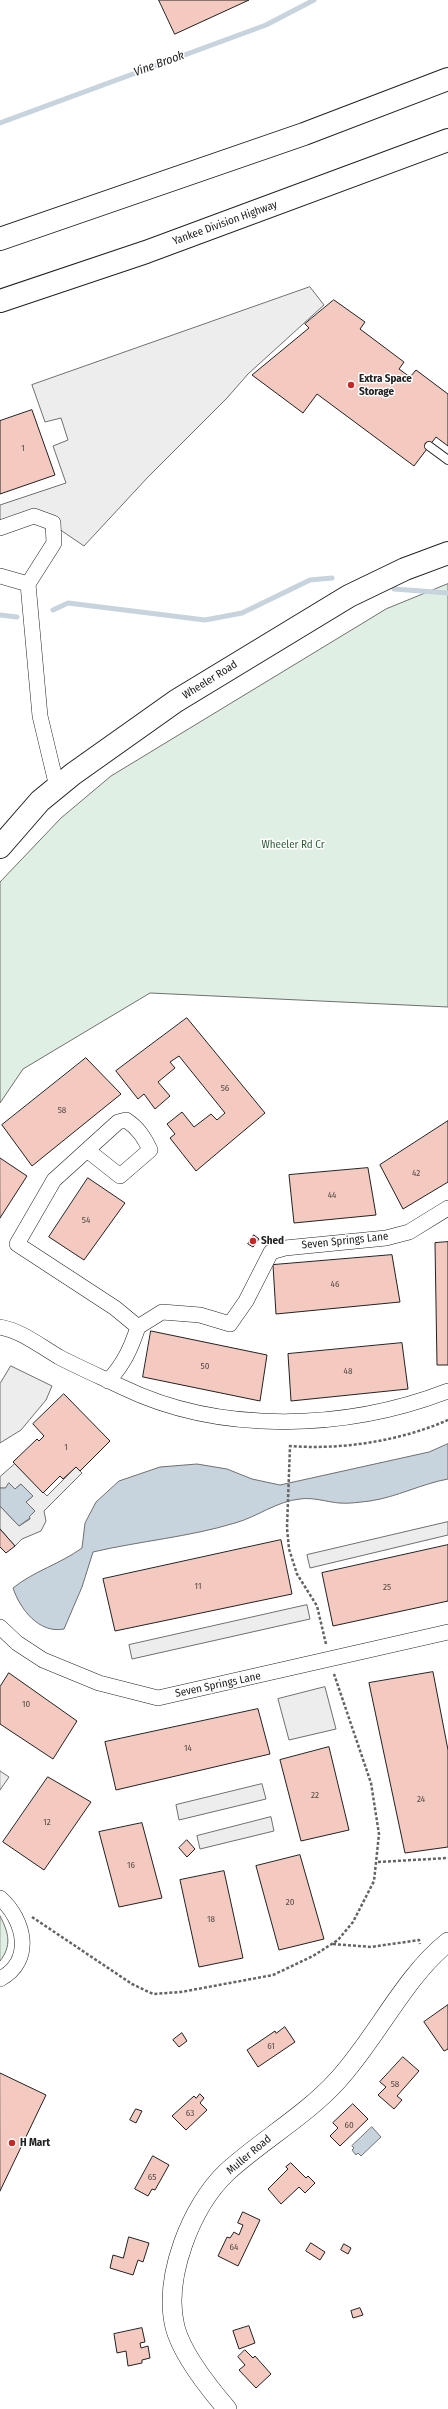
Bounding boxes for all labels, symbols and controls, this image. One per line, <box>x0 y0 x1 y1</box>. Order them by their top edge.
water label: Vine Brook <box>132 48 186 80</box>
street label: Yankee Division Highway <box>171 198 279 248</box>
place label: Extra Space Storage <box>359 372 412 398</box>
marker: Extra Space Storage <box>346 380 356 390</box>
house number: 1 <box>21 443 25 453</box>
street label: Wheeler Road <box>180 658 240 702</box>
park label: Wheeler Rd Cr <box>261 838 325 852</box>
house number: 56 <box>221 1083 229 1093</box>
house number: 58 <box>58 1105 66 1115</box>
house number: 42 <box>412 1168 420 1178</box>
house number: 44 <box>328 1190 336 1200</box>
house number: 54 <box>82 1215 90 1225</box>
street label: Seven Springs Lane <box>301 1230 389 1252</box>
place label: Shed <box>261 1234 284 1248</box>
marker: Shed <box>248 1236 258 1246</box>
house number: 46 <box>331 1279 339 1289</box>
house number: 50 <box>201 1361 209 1371</box>
house number: 48 <box>344 1366 352 1376</box>
house number: 1 <box>64 1442 68 1452</box>
house number: 11 <box>195 1581 201 1591</box>
house number: 25 <box>383 1582 391 1592</box>
street label: Seven Springs Lane <box>174 1669 262 1701</box>
house number: 10 <box>22 1699 30 1709</box>
house number: 14 <box>184 1743 192 1753</box>
house number: 22 <box>311 1790 319 1800</box>
house number: 24 <box>417 1794 425 1804</box>
house number: 12 <box>43 1817 51 1827</box>
house number: 16 <box>127 1860 135 1870</box>
house number: 20 <box>286 1897 294 1907</box>
house number: 18 <box>207 1914 215 1924</box>
house number: 61 <box>267 2041 275 2051</box>
house number: 58 <box>391 2079 399 2089</box>
house number: 63 <box>186 2108 194 2118</box>
house number: 60 <box>344 2120 354 2130</box>
street label: Muller Road <box>224 2133 274 2177</box>
place label: H Mart <box>20 2136 50 2150</box>
marker: H Mart <box>7 2138 17 2148</box>
house number: 65 <box>148 2172 156 2182</box>
house number: 64 <box>230 2242 238 2252</box>

